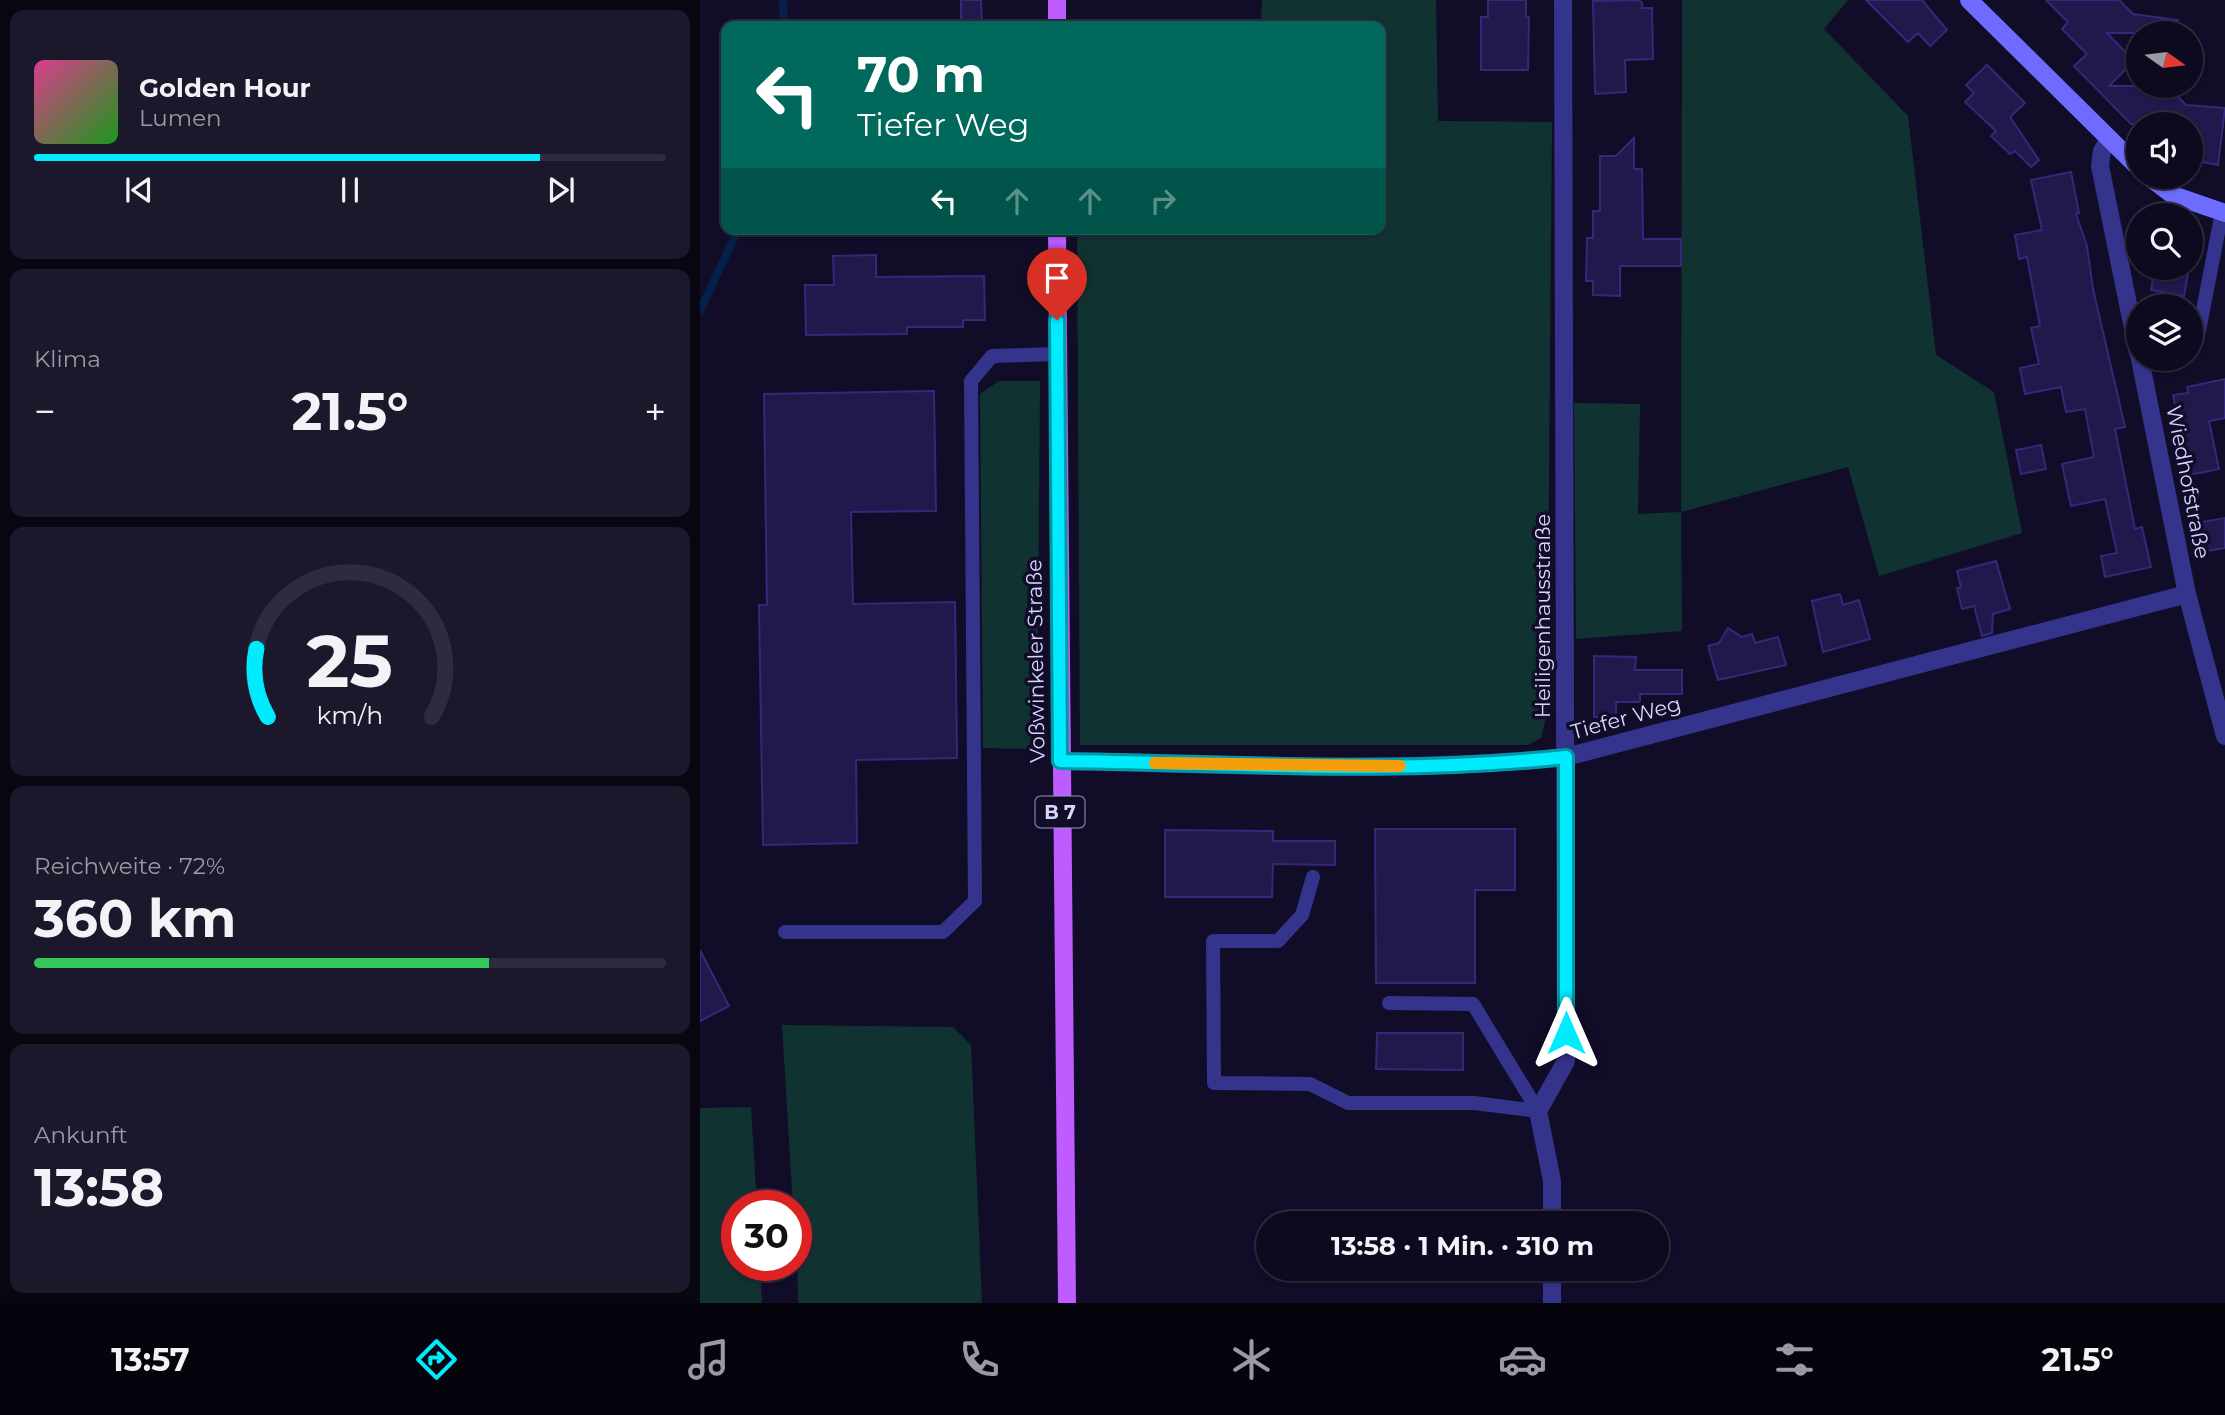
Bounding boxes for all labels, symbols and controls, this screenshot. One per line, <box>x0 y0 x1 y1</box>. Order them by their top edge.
north arrow <box>2126 21 2203 98</box>
map controls <box>2126 21 2203 371</box>
text: 70 m <box>857 45 985 104</box>
icon: left <box>742 49 833 140</box>
text: Golden Hour <box>139 72 311 104</box>
text: Lumen <box>139 104 222 132</box>
text: Tiefer Weg <box>857 105 1029 144</box>
button: sound <box>2126 112 2203 189</box>
icon: previous <box>120 171 158 209</box>
icon: pause <box>331 171 369 209</box>
icon: next <box>542 171 580 209</box>
icon: left <box>925 182 963 220</box>
icon: ahead <box>998 182 1036 220</box>
icon: ahead <box>1071 182 1109 220</box>
icon: right <box>1144 182 1182 220</box>
button: search <box>2126 203 2203 280</box>
pin <box>1027 248 1087 320</box>
icon: arrive <box>1038 259 1076 297</box>
button: layers <box>2126 294 2203 371</box>
text: Klima <box>34 345 101 373</box>
text: 21.5° <box>291 380 409 443</box>
text: − <box>34 388 56 435</box>
text: + <box>644 388 666 435</box>
street label: Wiedhofstraße <box>2161 403 2216 561</box>
street label: Heiligenhausstraße <box>1530 514 1555 718</box>
street label: Voßwinkeler Straße <box>1021 559 1050 763</box>
text: 25 <box>307 618 393 706</box>
street label: Tiefer Weg <box>1568 691 1684 744</box>
text: km/h <box>317 700 383 730</box>
road number: B 7 <box>1036 796 1084 828</box>
text: Reichweite · 72% <box>34 852 225 880</box>
text: 360 km <box>34 887 236 950</box>
position arrow <box>1529 996 1603 1070</box>
text: Ankunft <box>34 1121 128 1149</box>
text: 13:58 <box>34 1156 164 1219</box>
speed limit sign: 30 <box>721 1190 812 1281</box>
text: 13:58 · 1 Min. · 310 m <box>1331 1230 1594 1262</box>
icon: directions <box>412 1335 461 1384</box>
icon: music <box>684 1335 733 1384</box>
icon: phone <box>955 1335 1004 1384</box>
icon: climate <box>1227 1335 1276 1384</box>
icon: car <box>1498 1335 1547 1384</box>
icon: filters <box>1770 1335 1819 1384</box>
text: 13:57 <box>111 1340 190 1379</box>
text: 21.5° <box>2042 1340 2114 1379</box>

